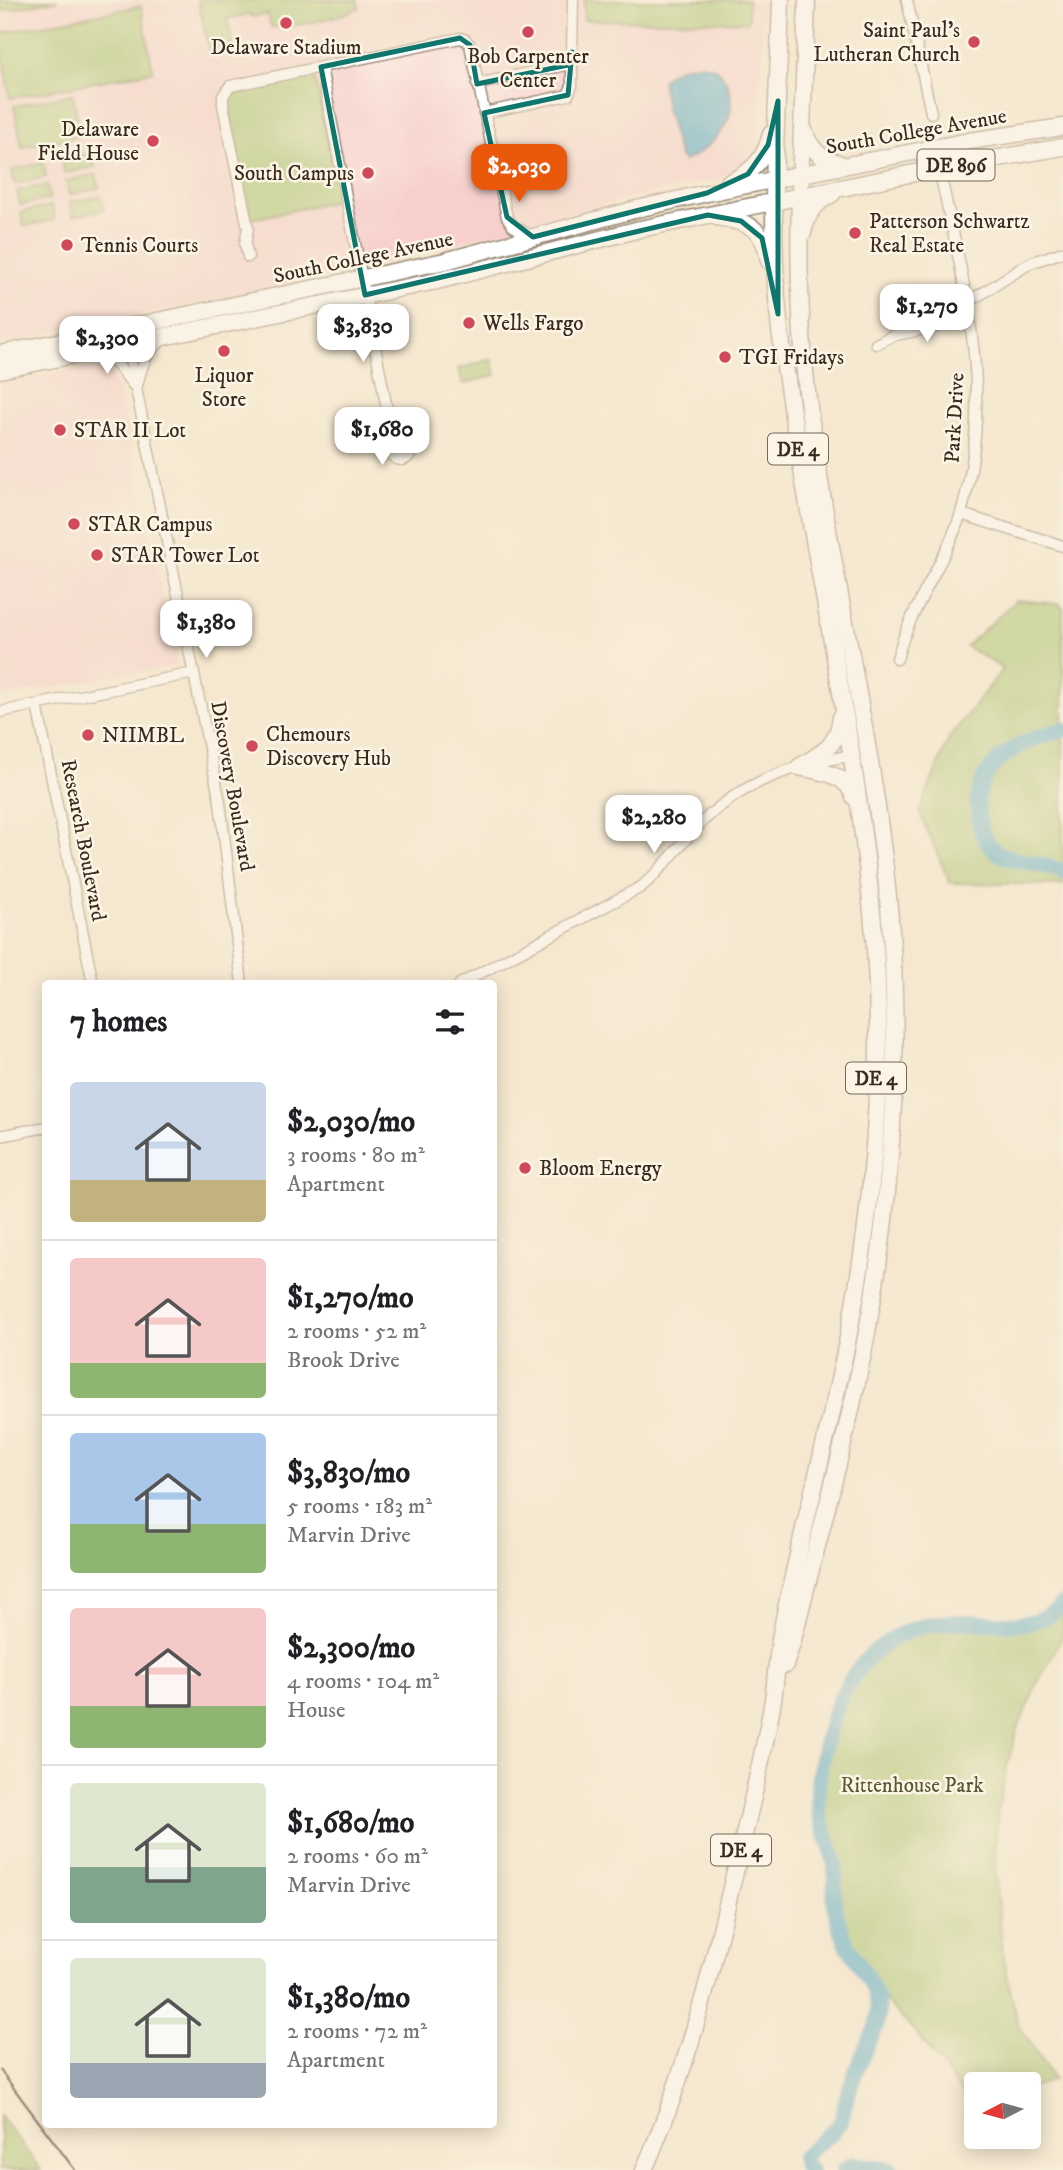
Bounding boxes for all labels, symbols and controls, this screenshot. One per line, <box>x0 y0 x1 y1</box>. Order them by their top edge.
marker: Delaware Stadium <box>278 15 294 31</box>
place label: Saint Paul's Lutheran Church <box>813 18 960 68</box>
marker: Bob Carpenter Center <box>520 24 536 40</box>
marker: Saint Paul's Lutheran Church <box>966 34 982 50</box>
place label: Delaware Stadium <box>210 35 362 61</box>
place label: Bob Carpenter Center <box>467 44 589 94</box>
street label: South College Avenue <box>824 103 1009 161</box>
place label: Delaware Field House <box>37 117 139 167</box>
marker: Delaware Field House <box>145 133 161 149</box>
pin: $2,030 <box>462 144 576 204</box>
road number: DE 896 <box>918 150 995 181</box>
text: $2,030 <box>487 152 551 181</box>
place label: South Campus <box>234 161 354 187</box>
marker: South Campus <box>360 165 376 181</box>
place label: Patterson Schwartz Real Estate <box>869 209 1030 259</box>
marker: Patterson Schwartz Real Estate <box>847 225 863 241</box>
street label: South College Avenue <box>271 226 456 290</box>
place label: Tennis Courts <box>81 233 198 259</box>
marker: Tennis Courts <box>59 237 75 253</box>
pin: $1,270 <box>870 284 984 344</box>
text: $1,270 <box>896 292 958 321</box>
pin: $3,830 <box>306 304 420 364</box>
place label: Wells Fargo <box>482 311 583 337</box>
text: $3,830 <box>333 312 393 341</box>
marker: Wells Fargo <box>461 315 477 331</box>
pin: $2,300 <box>50 316 164 376</box>
text: $2,300 <box>75 324 139 353</box>
marker: Liquor Store <box>216 343 232 359</box>
place label: TGI Fridays <box>739 345 844 371</box>
marker: TGI Fridays <box>717 349 733 365</box>
place label: Liquor Store <box>194 363 254 413</box>
street label: Park Drive <box>940 372 970 464</box>
pin: $1,680 <box>325 407 439 467</box>
text: $1,680 <box>350 415 414 444</box>
place label: STAR II Lot <box>74 418 186 444</box>
marker: STAR II Lot <box>52 422 68 438</box>
road number: DE 4 <box>768 433 828 464</box>
place label: STAR Campus <box>88 512 213 538</box>
marker: STAR Campus <box>66 516 82 532</box>
place label: STAR Tower Lot <box>111 543 260 569</box>
marker: STAR Tower Lot <box>89 547 105 563</box>
pin: $1,380 <box>149 600 263 660</box>
text: $1,380 <box>176 608 236 637</box>
street label: Discovery Boulevard <box>204 699 260 874</box>
place label: Chemours Discovery Hub <box>266 722 391 772</box>
place label: NIIMBL <box>102 723 184 749</box>
marker: NIIMBL <box>80 727 96 743</box>
marker: Chemours Discovery Hub <box>244 738 260 754</box>
street label: Research Boulevard <box>55 757 112 924</box>
pin: $2,280 <box>597 796 711 855</box>
text: $2,280 <box>621 803 687 832</box>
icon: filters <box>431 1003 469 1041</box>
text: 7 homes <box>70 1004 167 1041</box>
road number: DE 4 <box>846 1062 906 1094</box>
text: $2,030/mo <box>287 1104 415 1141</box>
icon: home <box>126 1110 210 1194</box>
text: 3 rooms · 80 m² <box>287 1141 425 1170</box>
place label: Bloom Energy <box>539 1156 663 1182</box>
marker: Bloom Energy <box>517 1160 533 1176</box>
text: Apartment <box>287 1170 385 1199</box>
text: $1,270/mo <box>287 1280 414 1317</box>
icon: home <box>126 1286 210 1370</box>
text: 2 rooms · 52 m² <box>287 1317 426 1346</box>
text: Brook Drive <box>287 1346 400 1375</box>
text: $3,830/mo <box>287 1455 410 1492</box>
icon: home <box>126 1461 210 1545</box>
text: 5 rooms · 183 m² <box>287 1492 432 1521</box>
text: Marvin Drive <box>287 1521 411 1550</box>
text: $2,300/mo <box>287 1630 415 1667</box>
icon: home <box>126 1636 210 1720</box>
text: 4 rooms · 104 m² <box>287 1667 439 1696</box>
text: House <box>287 1696 345 1725</box>
park label: Rittenhouse Park <box>840 1773 984 1799</box>
text: $1,680/mo <box>287 1805 414 1842</box>
icon: home <box>126 1811 210 1895</box>
road number: DE 4 <box>711 1834 771 1866</box>
text: 2 rooms · 60 m² <box>287 1842 428 1871</box>
text: Marvin Drive <box>287 1871 411 1900</box>
text: $1,380/mo <box>287 1980 410 2017</box>
icon: home <box>126 1986 210 2070</box>
text: 2 rooms · 72 m² <box>287 2017 427 2046</box>
text: Apartment <box>287 2046 385 2075</box>
north arrow <box>964 2072 1041 2149</box>
map controls <box>964 2072 1041 2149</box>

